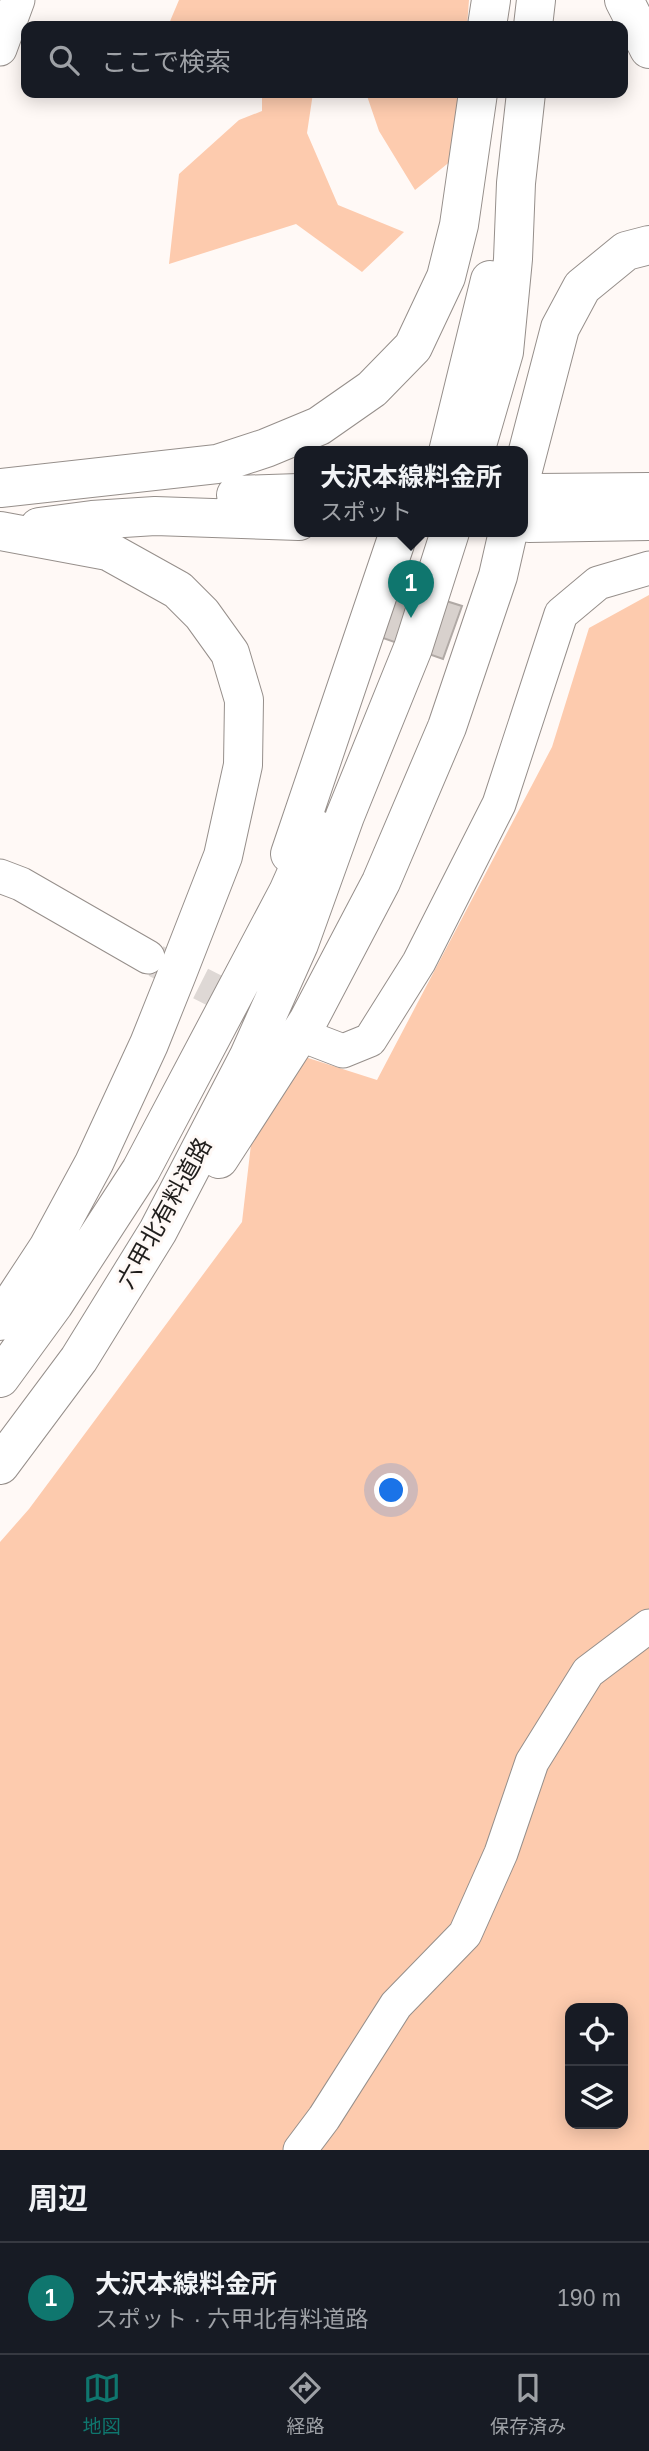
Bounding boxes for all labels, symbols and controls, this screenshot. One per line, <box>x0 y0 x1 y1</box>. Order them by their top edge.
search box <box>21 21 628 98</box>
icon: search <box>45 41 83 79</box>
text: ここで検索 <box>101 47 231 77</box>
popup <box>294 446 528 537</box>
text: 大沢本線料金所 <box>320 462 502 492</box>
text: スポット <box>320 499 412 525</box>
pin: 1 <box>388 560 434 618</box>
street label: 六甲北有料道路 <box>111 1133 217 1293</box>
your location <box>374 1473 408 1507</box>
map controls <box>565 2003 628 2129</box>
button: locate <box>565 2003 628 2066</box>
button: layers <box>565 2066 628 2129</box>
text: 周辺 <box>28 2182 88 2215</box>
text: 大沢本線料金所 <box>95 2269 277 2299</box>
text: 1 <box>45 2285 57 2311</box>
text: 190 m <box>557 2285 621 2311</box>
text: スポット · 六甲北有料道路 <box>95 2306 368 2332</box>
tab: 地図 <box>83 2369 121 2438</box>
tab: 経路 <box>286 2369 324 2438</box>
tab: 保存済み <box>490 2369 566 2438</box>

